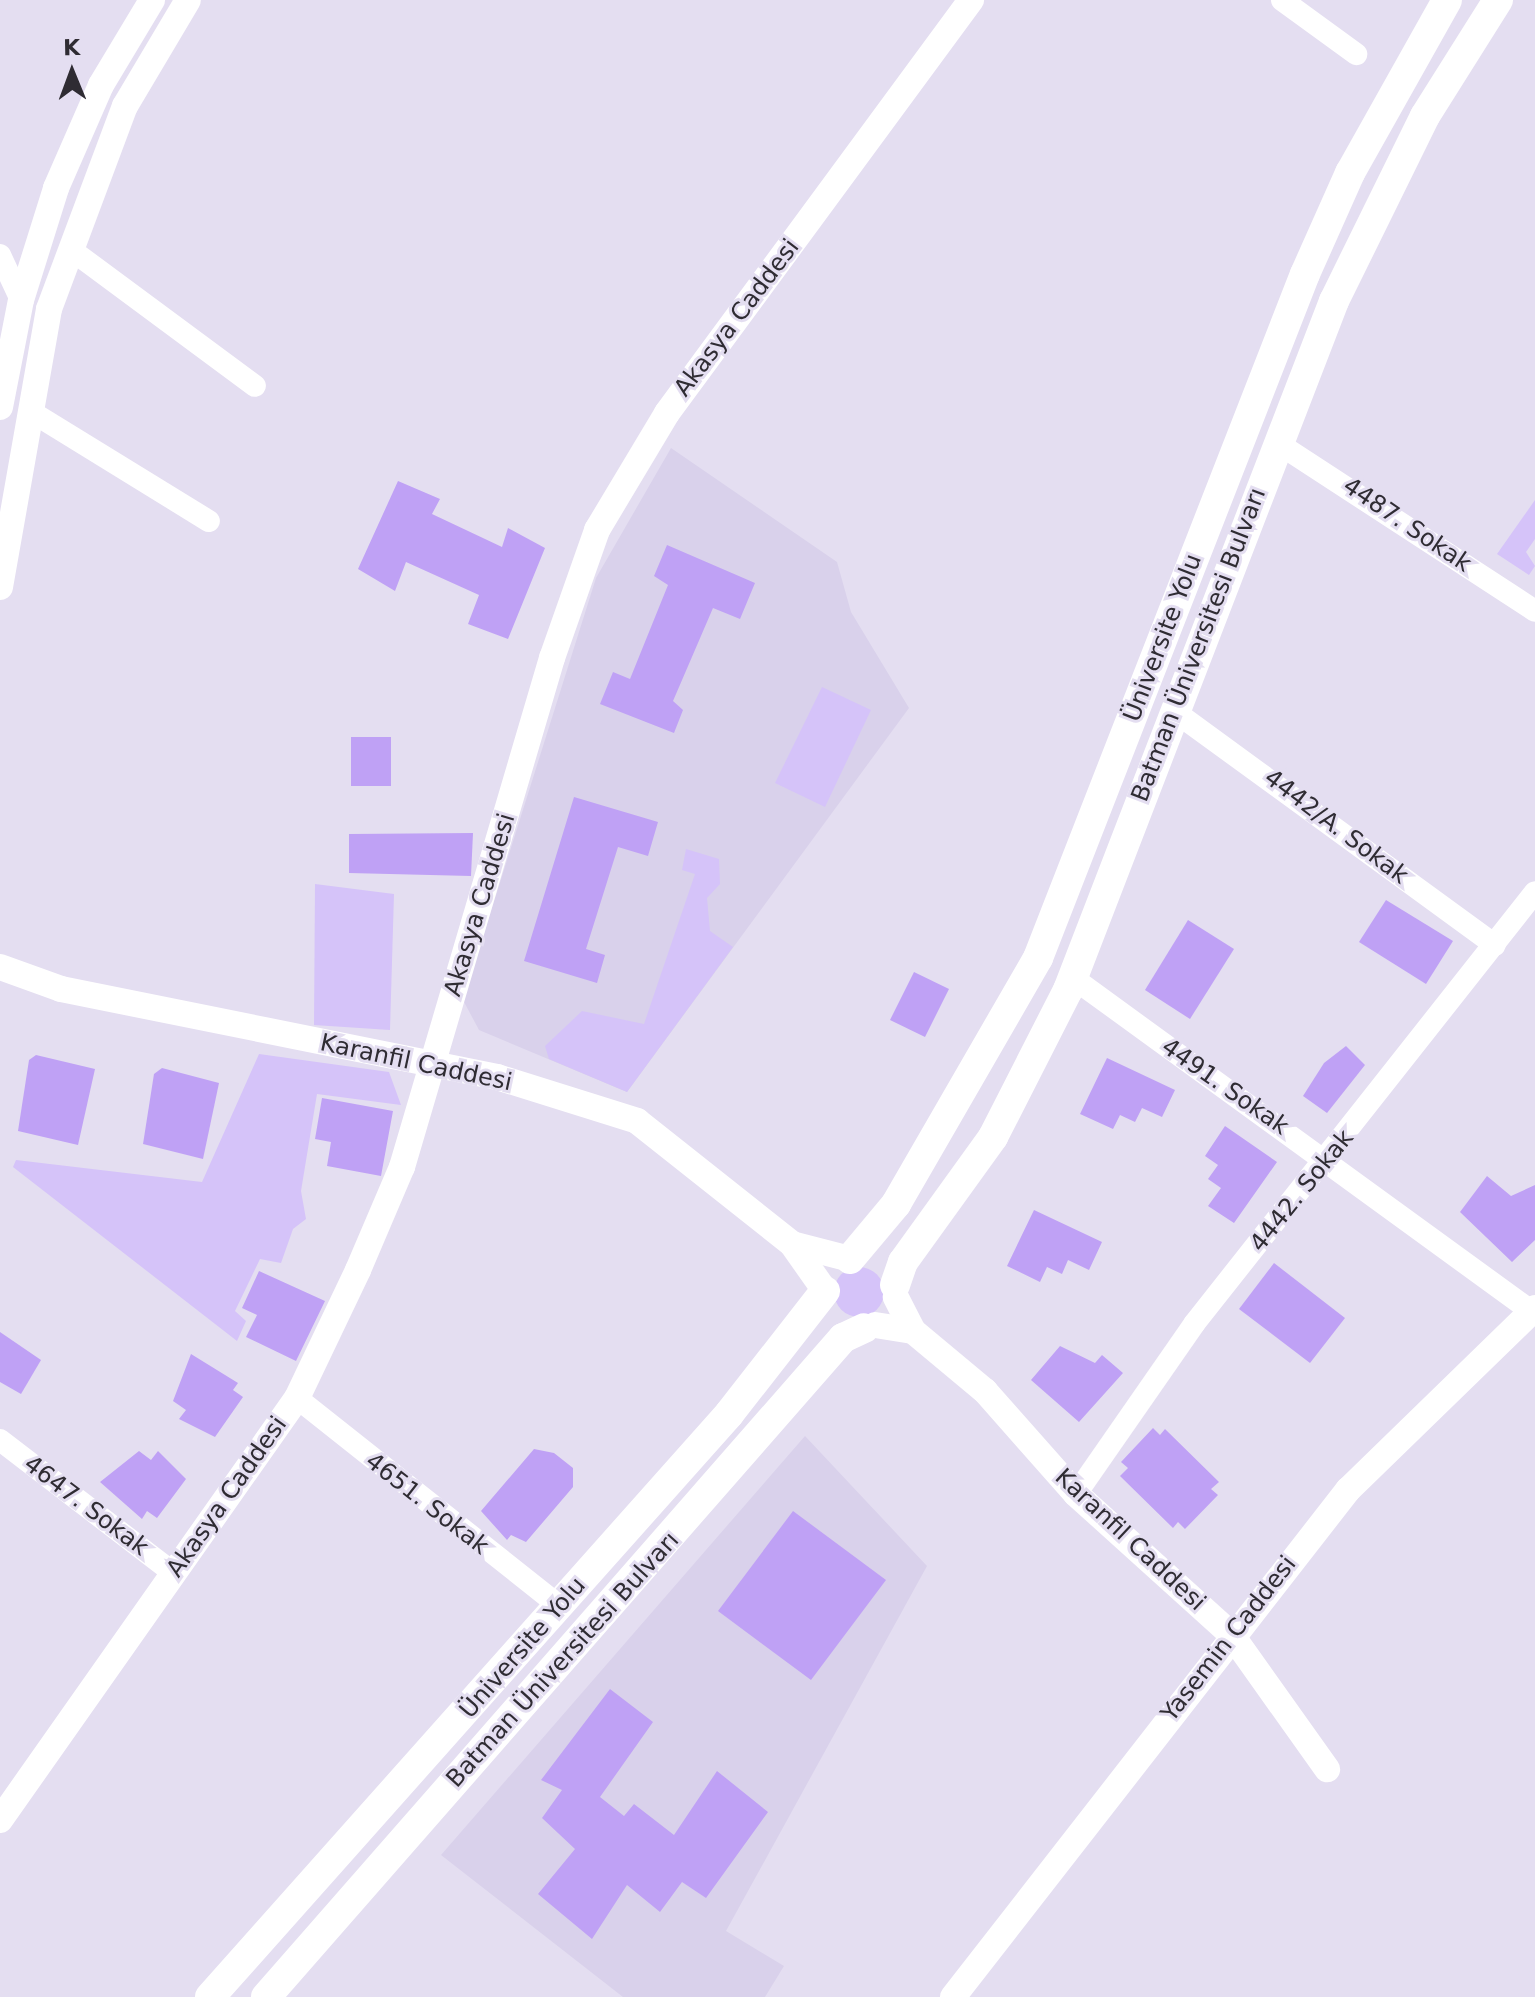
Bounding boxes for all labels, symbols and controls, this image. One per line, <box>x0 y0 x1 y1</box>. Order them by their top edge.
north arrow <box>32 32 112 112</box>
text: K <box>63 35 80 60</box>
street label: Akasya Caddesi <box>668 234 806 402</box>
street label: 4487. Sokak <box>1337 472 1477 578</box>
street label: Batman Üniversitesi Bulvarı <box>1126 484 1272 806</box>
street label: Üniversite Yolu <box>1118 550 1208 726</box>
street label: 4442/A. Sokak <box>1258 764 1414 890</box>
street label: Akasya Caddesi <box>439 810 521 1000</box>
street label: Karanfil Caddesi <box>318 1029 514 1097</box>
street label: 4491. Sokak <box>1156 1033 1294 1141</box>
street label: 4442. Sokak <box>1244 1124 1360 1258</box>
street label: Akasya Caddesi <box>161 1411 293 1583</box>
street label: 4651. Sokak <box>360 1447 494 1561</box>
street label: 4647. Sokak <box>18 1450 154 1562</box>
street label: Karanfil Caddesi <box>1049 1463 1211 1617</box>
street label: Batman Üniversitesi Bulvarı <box>441 1526 685 1794</box>
street label: Yasemin Caddesi <box>1155 1551 1303 1727</box>
street label: Üniversite Yolu <box>454 1572 592 1724</box>

